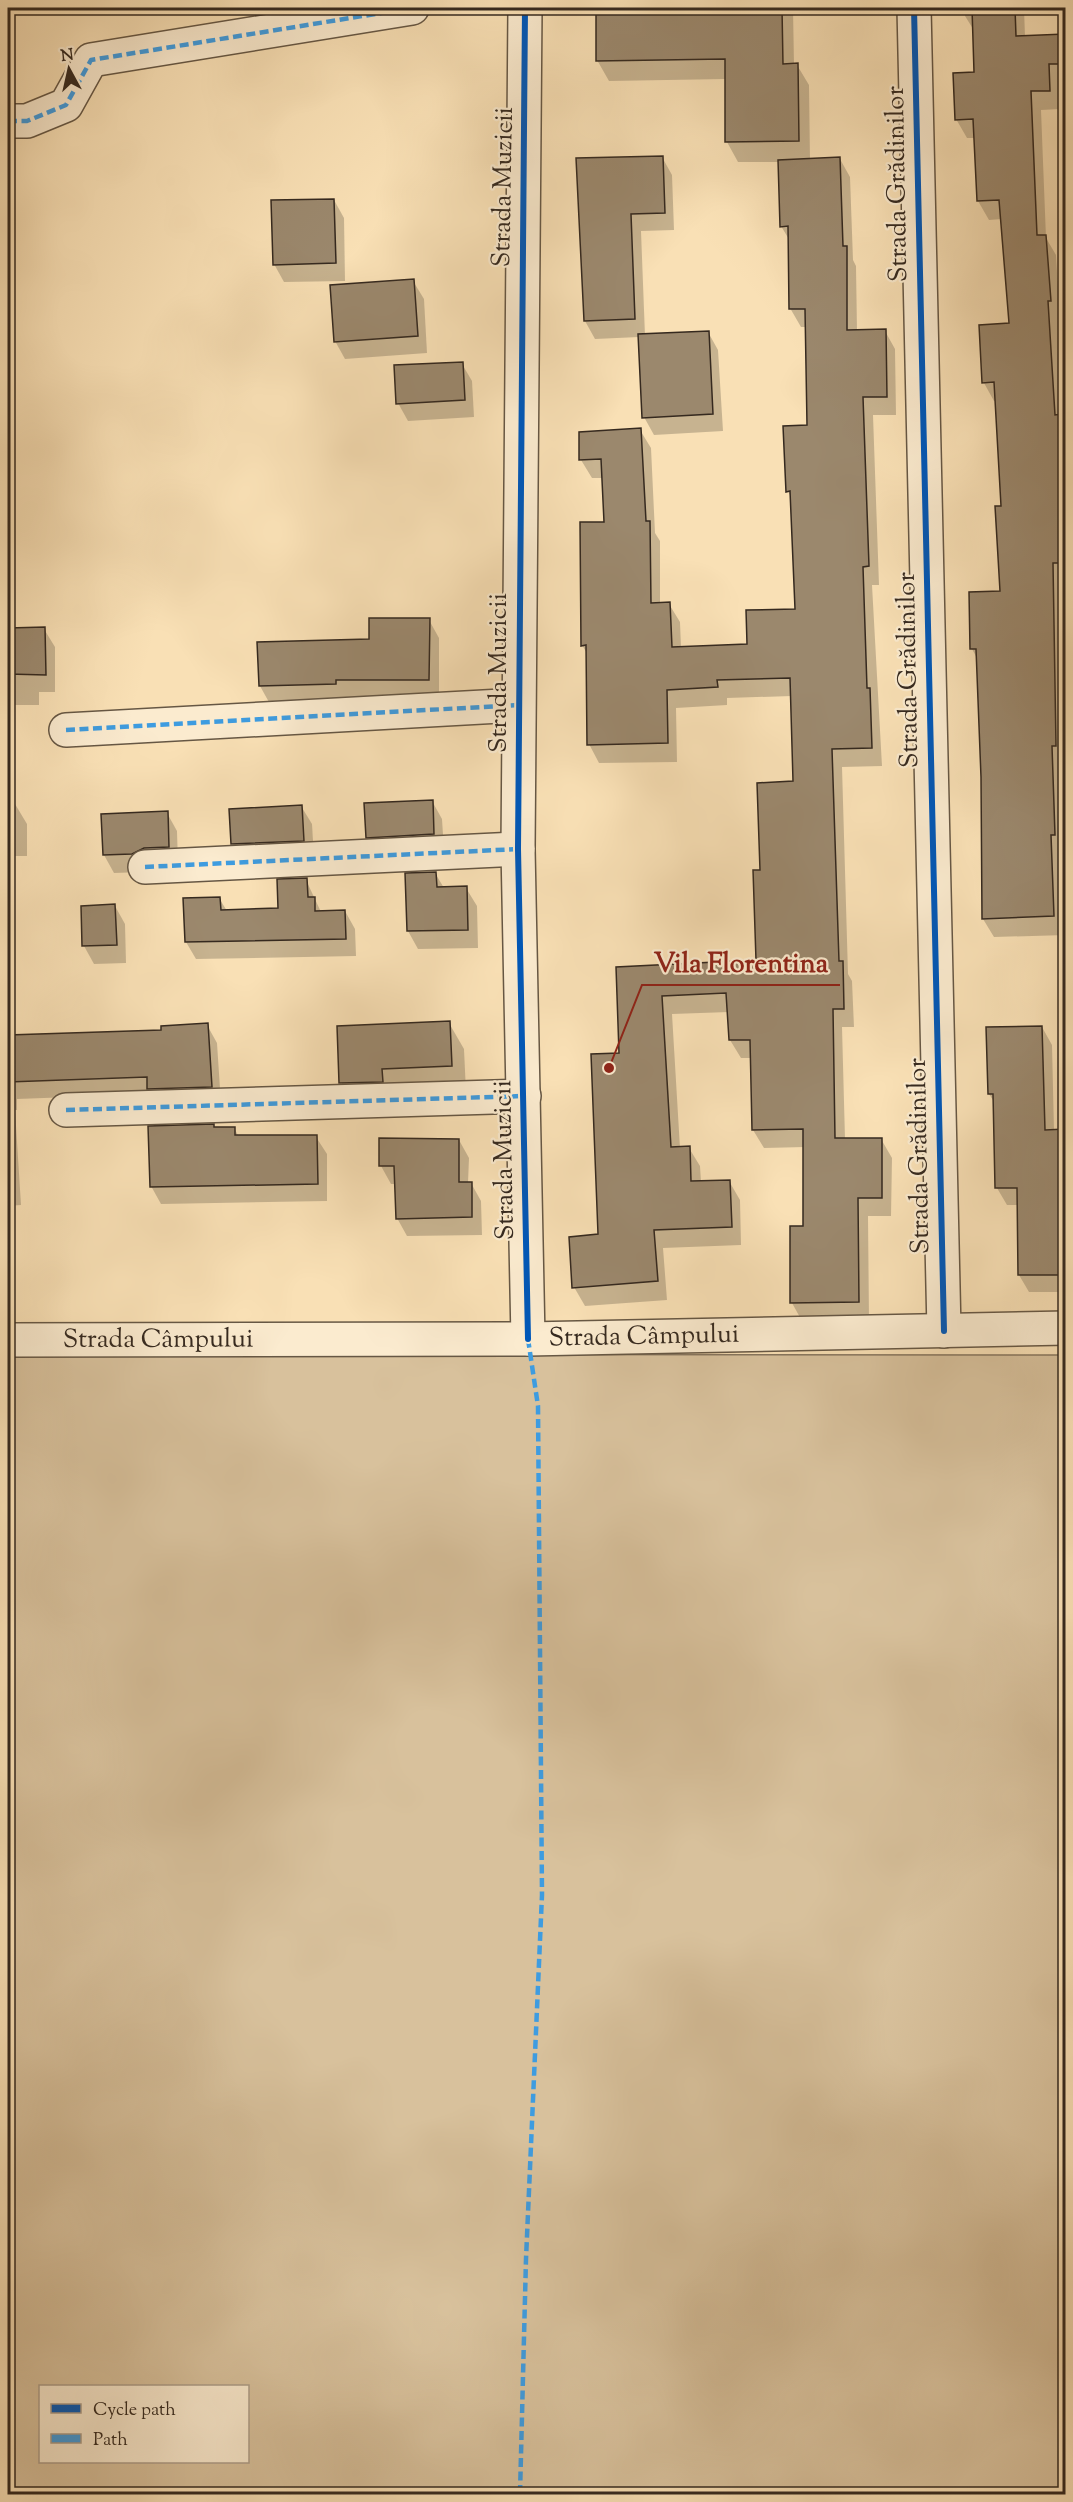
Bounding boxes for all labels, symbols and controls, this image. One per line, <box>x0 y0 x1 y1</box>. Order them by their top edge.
north arrow <box>39 39 99 99</box>
text: N <box>59 44 75 69</box>
street label: Strada Grădinilor <box>878 85 918 283</box>
street label: Strada Muzicii <box>484 107 524 267</box>
street label: Strada Grădinilor <box>889 571 929 769</box>
street label: Strada Muzicii <box>481 593 518 753</box>
callout: Vila Florentina <box>642 940 840 985</box>
text: Vila Florentina <box>654 946 829 985</box>
street label: Strada Grădinilor <box>900 1057 940 1255</box>
street label: Strada Muzicii <box>485 1080 525 1240</box>
street label: Strada Câmpului <box>548 1316 740 1357</box>
street label: Strada Câmpului <box>63 1321 253 1358</box>
legend <box>39 2385 249 2463</box>
text: Cycle path <box>93 2398 176 2424</box>
text: Path <box>93 2428 128 2454</box>

